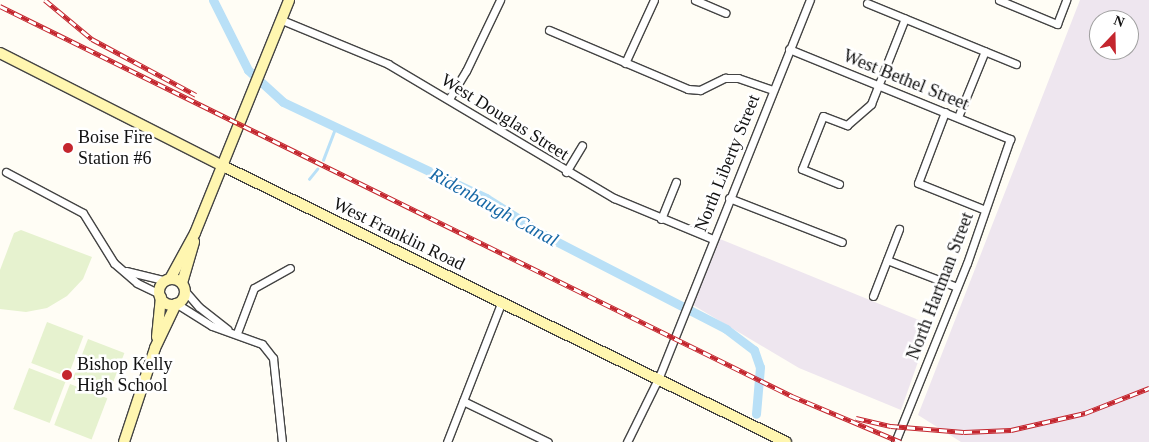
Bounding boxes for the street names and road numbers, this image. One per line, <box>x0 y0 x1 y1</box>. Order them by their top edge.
street label: West Bethel Street <box>840 45 972 115</box>
street label: West Douglas Street <box>437 69 573 165</box>
street label: North Liberty Street <box>690 91 764 235</box>
street label: West Franklin Road <box>330 193 468 275</box>
street label: North Hartman Street <box>902 209 978 363</box>

